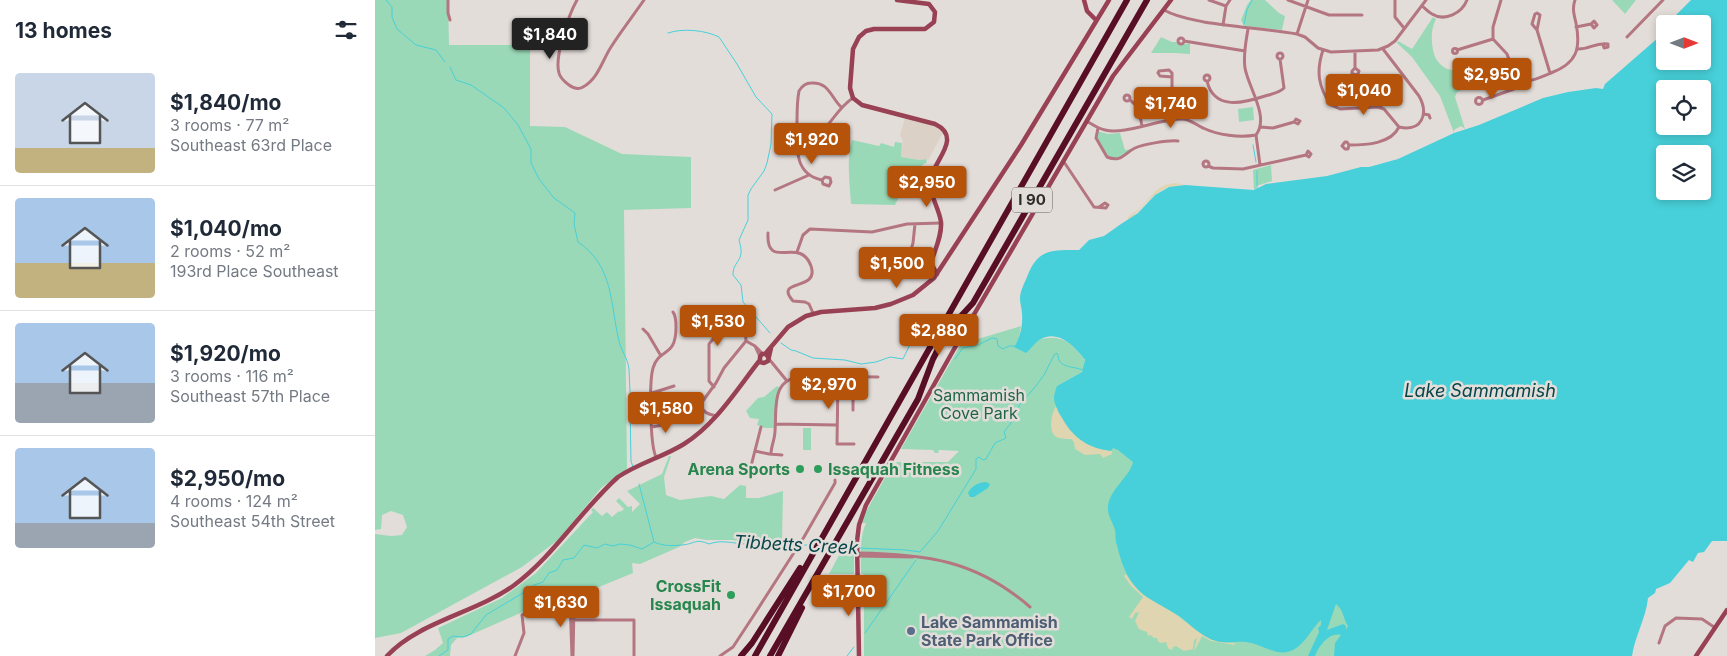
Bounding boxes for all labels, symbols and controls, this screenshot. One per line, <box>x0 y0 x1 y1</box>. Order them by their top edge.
north arrow <box>1656 15 1711 70</box>
map controls <box>1656 15 1711 200</box>
icon: filters <box>332 16 360 44</box>
text: 13 homes <box>15 18 112 43</box>
pin: $1,840 <box>509 18 591 60</box>
text: $1,840 <box>523 24 577 44</box>
pin: $2,950 <box>1451 58 1533 100</box>
text: $2,950 <box>1463 64 1521 84</box>
pin: $1,040 <box>1323 74 1405 116</box>
text: $1,040 <box>1337 80 1391 100</box>
button: locate <box>1656 80 1711 135</box>
pin: $1,740 <box>1130 86 1212 129</box>
text: $1,840/mo <box>170 90 281 115</box>
icon: home <box>55 93 115 153</box>
text: $1,740 <box>1145 93 1197 113</box>
text: 3 rooms · 77 m² <box>170 115 289 135</box>
pin: $1,920 <box>771 122 853 165</box>
text: $1,920 <box>785 129 839 149</box>
text: Southeast 63rd Place <box>170 135 332 155</box>
button: layers <box>1656 145 1711 200</box>
pin: $2,950 <box>886 166 968 208</box>
text: $2,950 <box>898 172 956 192</box>
road number: I 90 <box>1012 188 1052 212</box>
text: $1,040/mo <box>170 216 282 241</box>
icon: home <box>55 218 115 278</box>
text: 2 rooms · 52 m² <box>170 241 290 261</box>
pin: $1,500 <box>856 246 938 289</box>
text: $1,500 <box>870 253 924 273</box>
text: 193rd Place Southeast <box>170 261 339 281</box>
pin: $1,530 <box>677 304 759 347</box>
text: $1,530 <box>691 311 745 331</box>
pin: $2,880 <box>898 314 980 356</box>
text: $2,880 <box>910 320 968 340</box>
text: $1,920/mo <box>170 341 281 366</box>
icon: home <box>55 343 115 403</box>
text: 3 rooms · 116 m² <box>170 366 294 386</box>
pin: $2,970 <box>788 368 870 410</box>
text: $2,970 <box>801 374 857 394</box>
water label: Lake Sammamish <box>1404 380 1556 401</box>
park label: Sammamish Cove Park <box>933 385 1025 423</box>
text: Southeast 57th Place <box>170 386 330 406</box>
pin: $1,580 <box>625 392 707 434</box>
text: $1,580 <box>639 398 693 418</box>
place label: Arena Sports <box>687 459 790 479</box>
place label: Issaquah Fitness <box>828 459 960 479</box>
marker: Arena Sports <box>794 463 806 475</box>
marker: Issaquah Fitness <box>812 463 824 475</box>
text: $2,950/mo <box>170 466 285 491</box>
icon: home <box>55 468 115 528</box>
text: 4 rooms · 124 m² <box>170 491 298 511</box>
text: Southeast 54th Street <box>170 511 335 531</box>
water label: Tibbetts Creek <box>733 531 860 558</box>
pin: $1,700 <box>808 574 890 617</box>
place label: CrossFit Issaquah <box>650 576 721 614</box>
text: $1,700 <box>823 581 875 601</box>
pin: $1,630 <box>520 586 602 628</box>
marker: CrossFit Issaquah <box>725 589 737 601</box>
text: $1,630 <box>534 592 588 612</box>
place label: Lake Sammamish State Park Office <box>921 612 1058 650</box>
marker: Lake Sammamish State Park Office <box>905 625 917 637</box>

